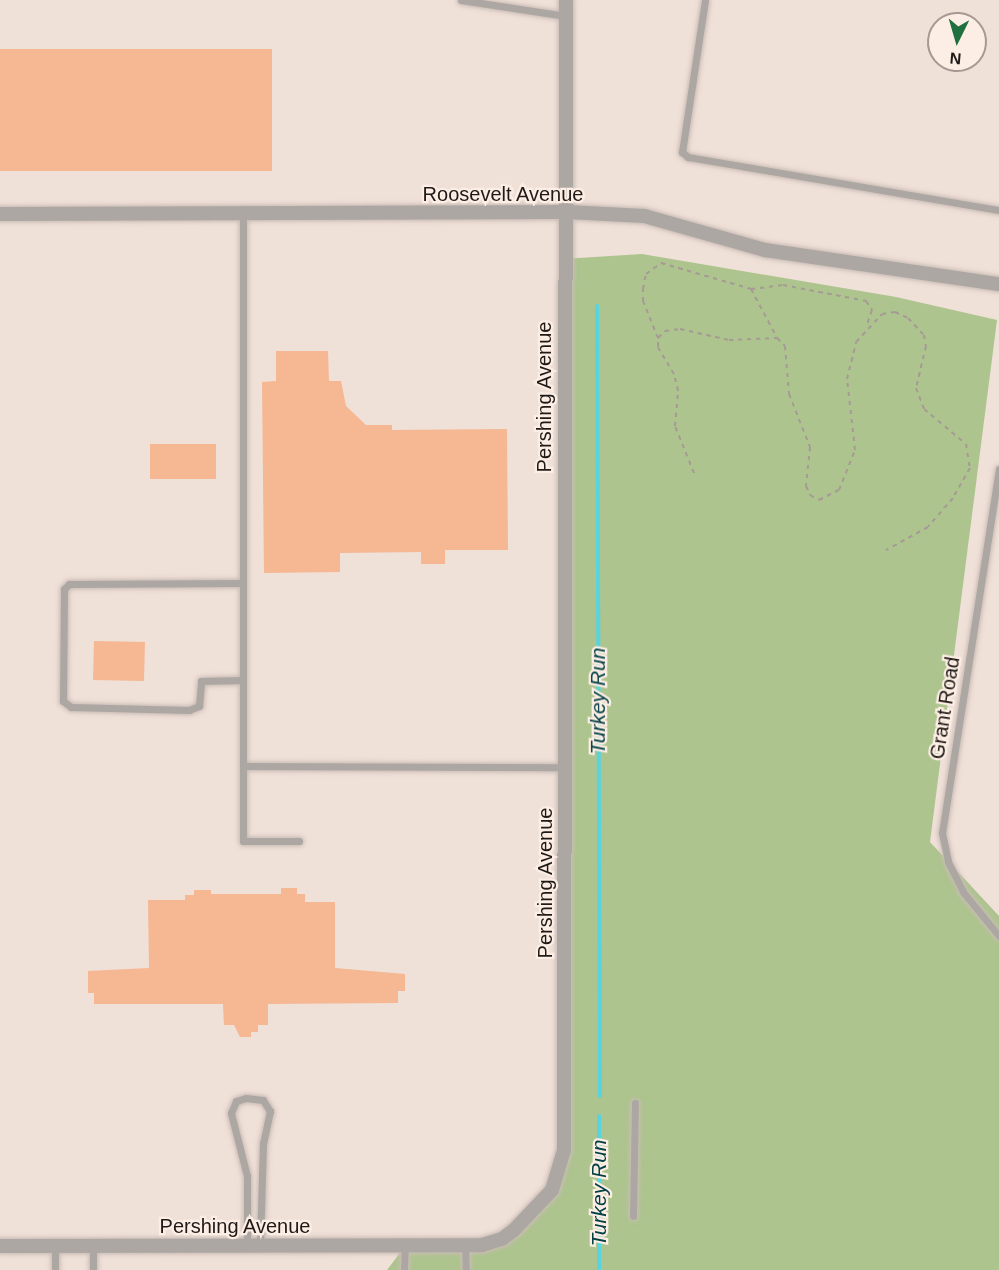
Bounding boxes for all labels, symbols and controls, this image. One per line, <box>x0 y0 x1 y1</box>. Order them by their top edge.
north arrow <box>927 12 987 72</box>
text: N <box>949 49 962 67</box>
street label: Roosevelt Avenue <box>422 182 584 206</box>
street label: Pershing Avenue <box>532 321 556 473</box>
water label: Turkey Run <box>585 648 611 754</box>
street label: Grant Road <box>925 655 965 761</box>
street label: Pershing Avenue <box>533 807 557 959</box>
water label: Turkey Run <box>586 1140 612 1246</box>
street label: Pershing Avenue <box>159 1214 311 1238</box>

